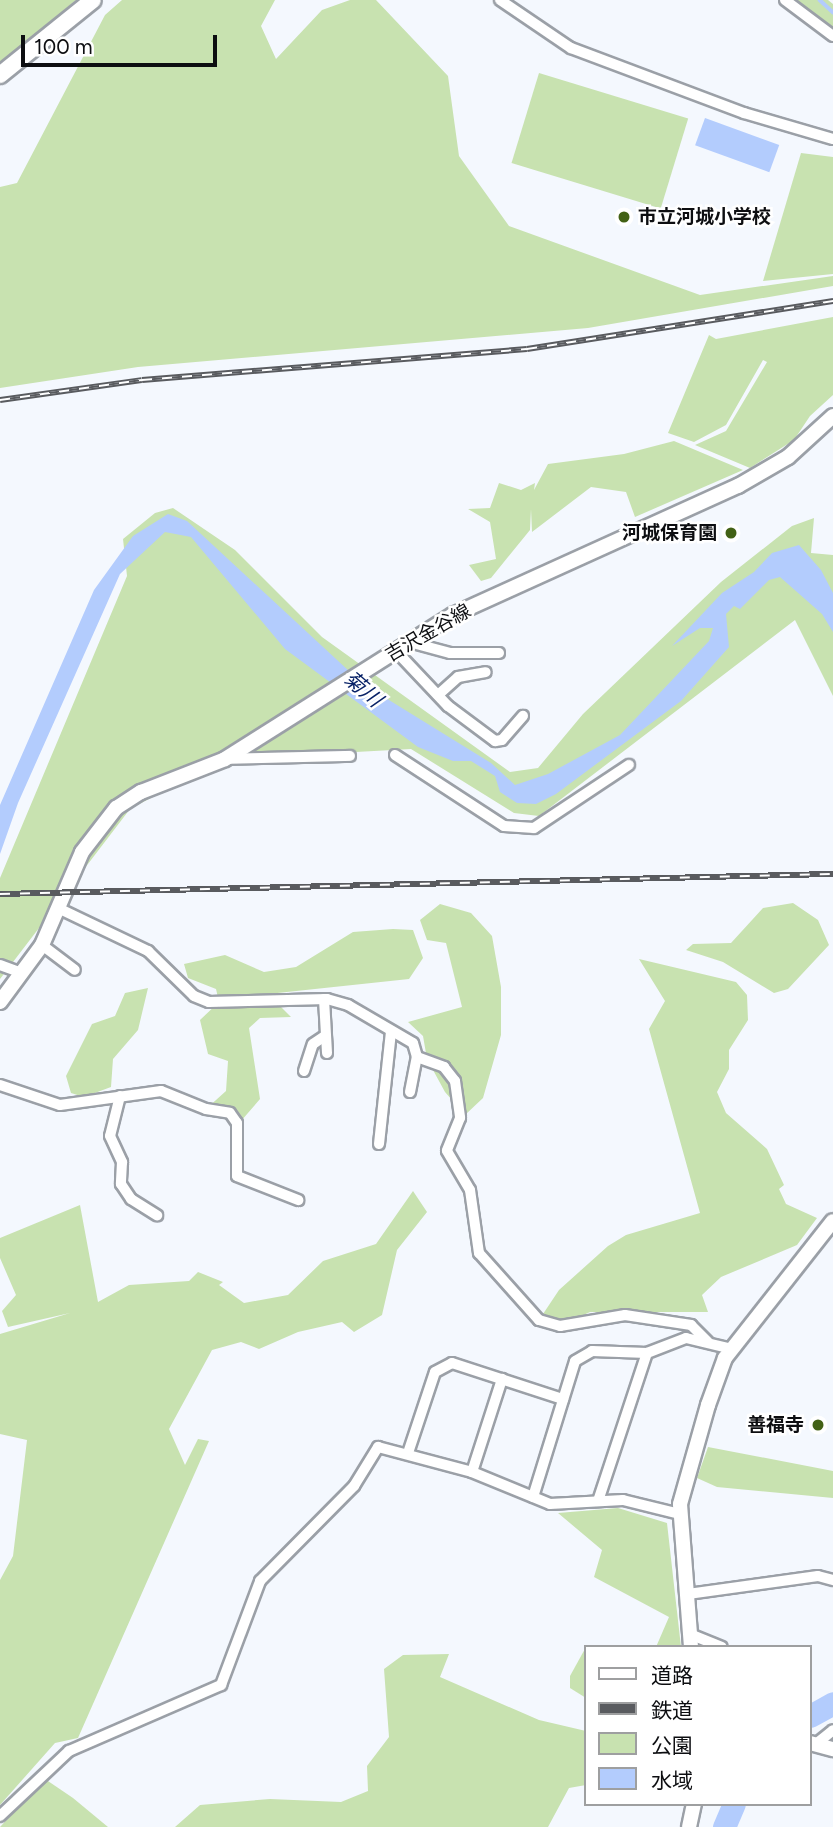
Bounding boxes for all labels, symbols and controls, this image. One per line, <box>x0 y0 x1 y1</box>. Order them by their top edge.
scale bar <box>24 21 220 65</box>
text: 100 m <box>34 34 93 59</box>
place label: 市立河城小学校 <box>638 206 771 228</box>
marker: 市立河城小学校 <box>616 209 632 225</box>
place label: 河城保育園 <box>622 522 717 544</box>
marker: 河城保育園 <box>723 525 739 541</box>
street label: 吉沢金谷線 <box>381 599 475 667</box>
water label: 菊川 <box>339 666 387 712</box>
place label: 善福寺 <box>747 1414 804 1436</box>
marker: 善福寺 <box>810 1417 826 1433</box>
legend <box>584 1645 812 1806</box>
text: 道路 <box>651 1663 693 1688</box>
text: 鉄道 <box>651 1698 693 1723</box>
text: 公園 <box>651 1733 693 1758</box>
text: 水域 <box>651 1768 693 1793</box>

